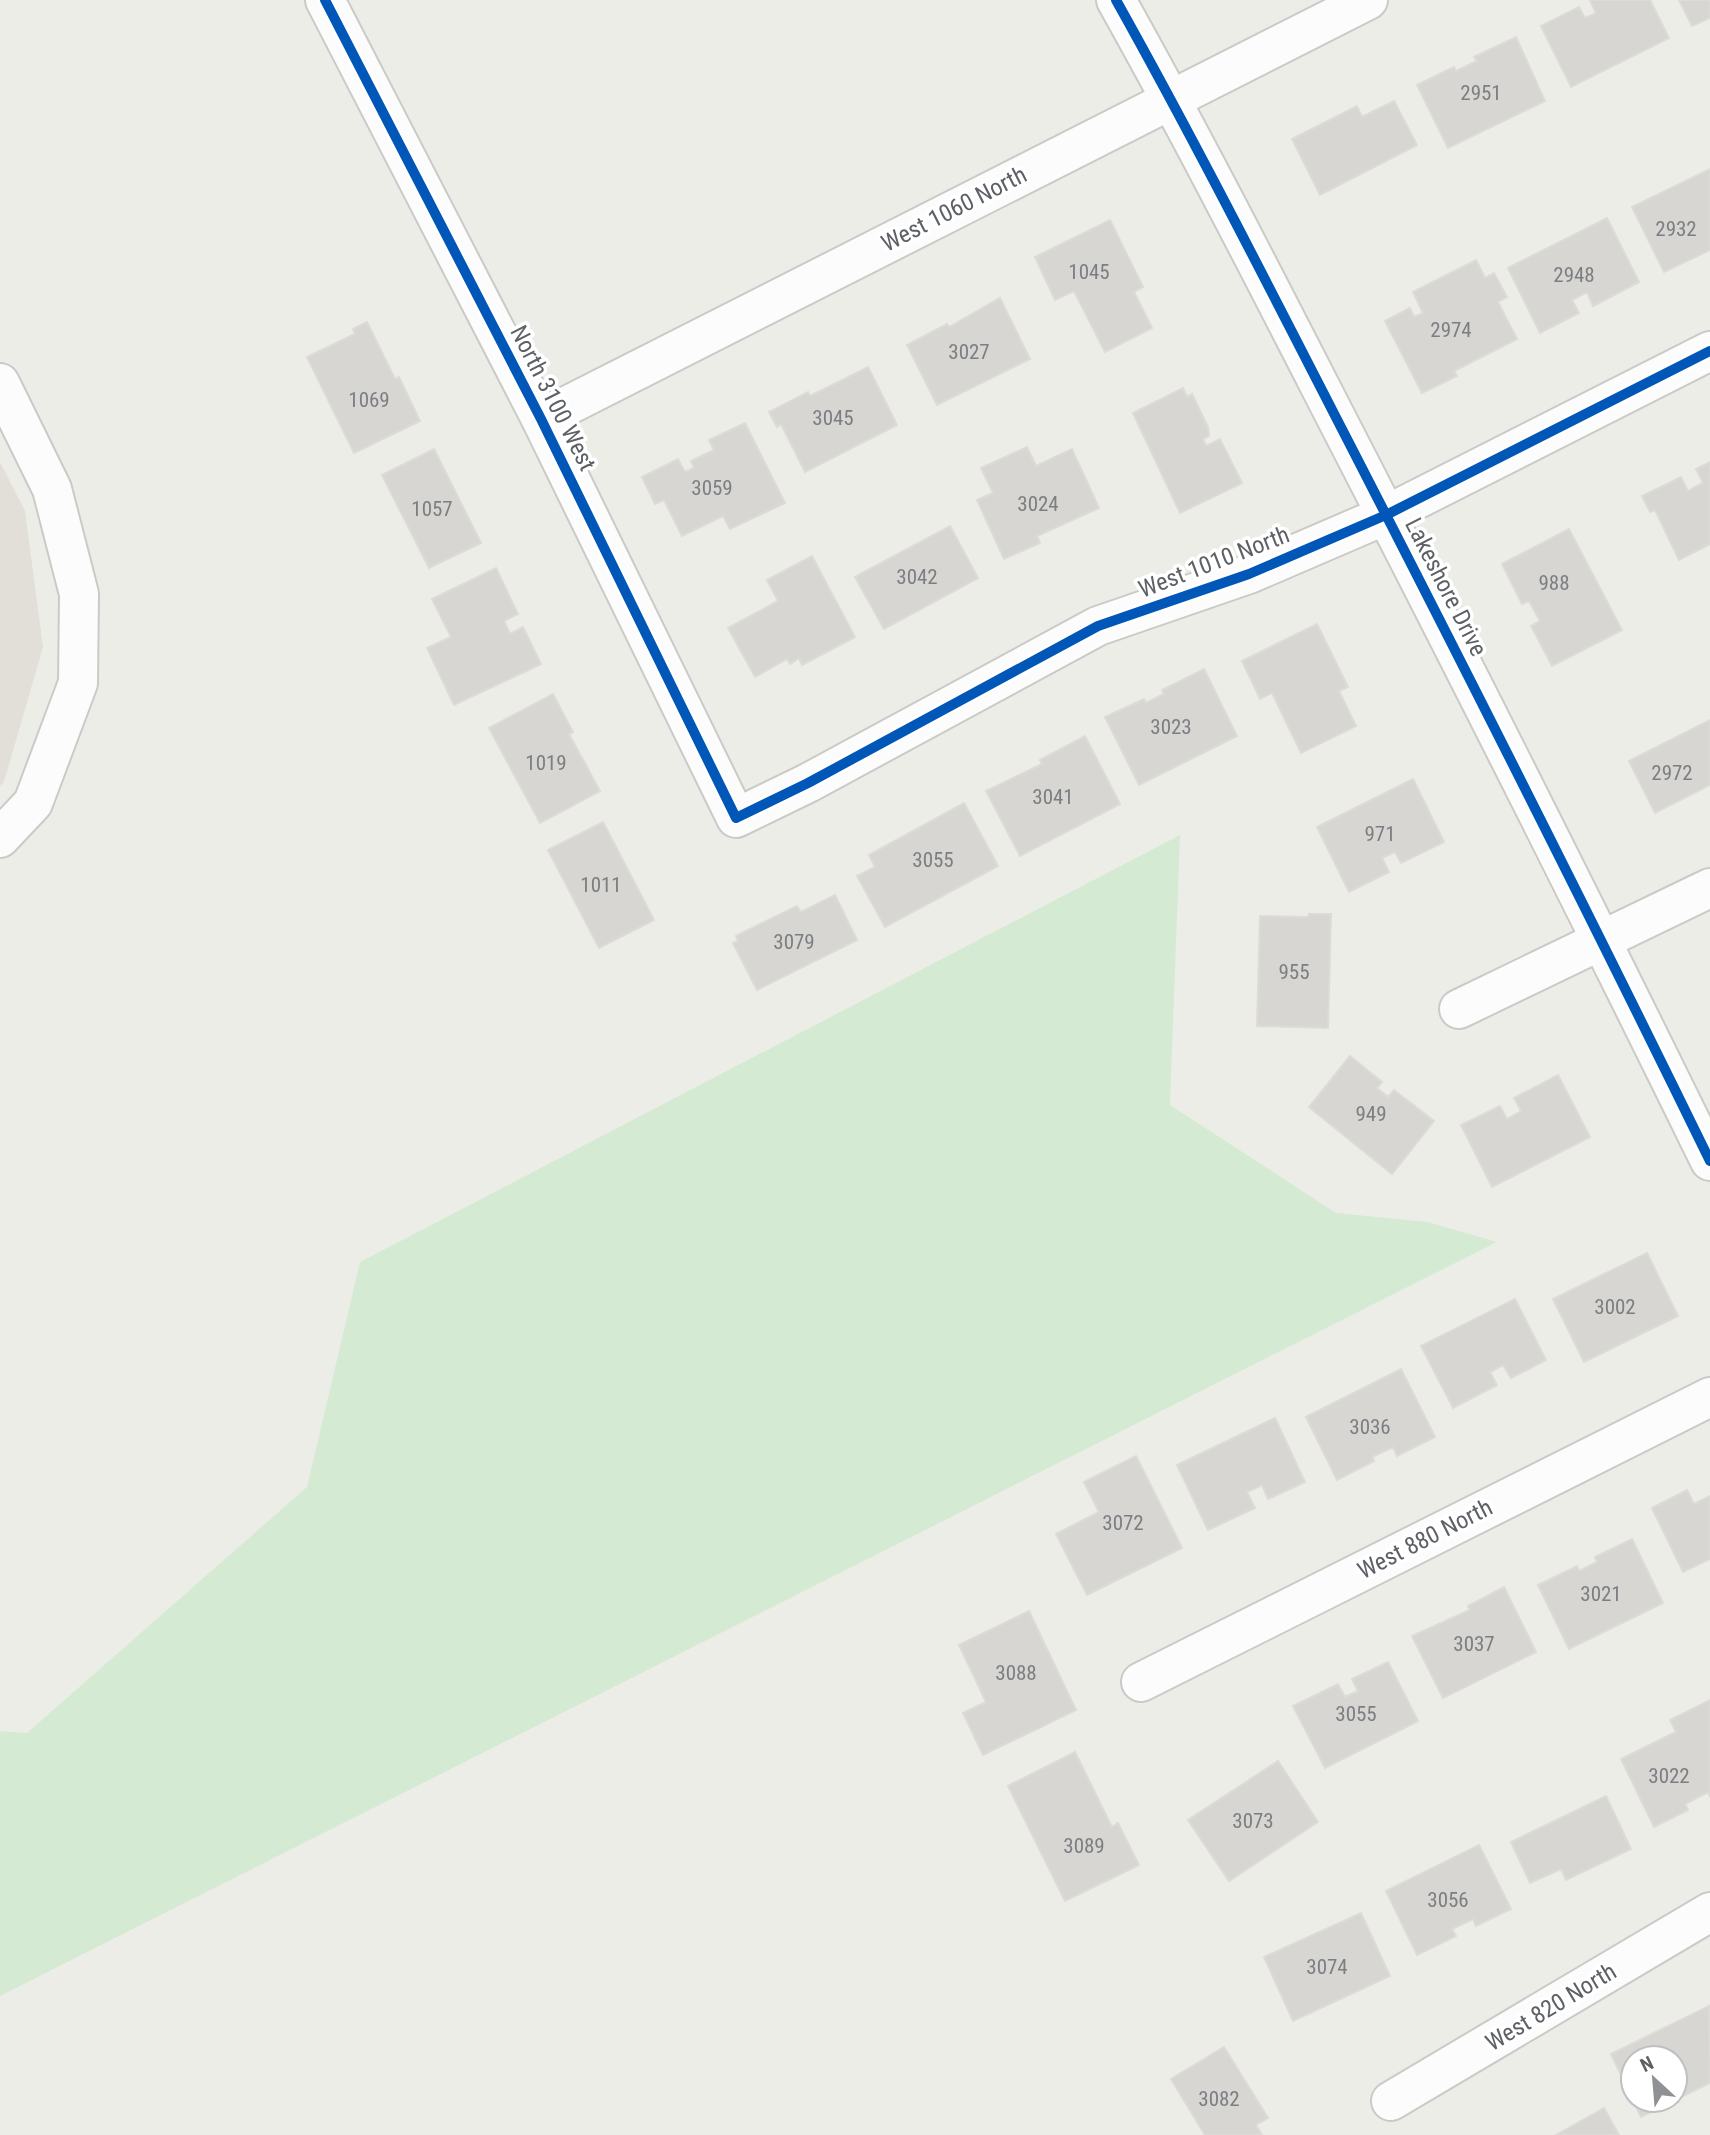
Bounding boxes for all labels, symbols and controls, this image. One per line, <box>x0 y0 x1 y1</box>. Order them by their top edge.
house number: 2951 <box>1460 81 1502 105</box>
street label: West 1060 North <box>877 160 1031 258</box>
house number: 2932 <box>1655 217 1697 241</box>
house number: 1045 <box>1068 260 1110 284</box>
house number: 2948 <box>1553 263 1595 287</box>
house number: 2974 <box>1430 318 1472 342</box>
street label: North 3100 West <box>504 321 602 475</box>
house number: 3027 <box>948 340 990 364</box>
house number: 1069 <box>348 388 390 412</box>
house number: 3045 <box>812 406 854 430</box>
house number: 3059 <box>691 476 733 500</box>
house number: 3024 <box>1017 492 1059 516</box>
house number: 1057 <box>411 497 453 521</box>
street label: Lakeshore Drive <box>1399 513 1493 661</box>
street label: West 1010 North <box>1135 520 1293 604</box>
house number: 3042 <box>896 565 938 589</box>
house number: 988 <box>1538 571 1570 595</box>
house number: 3023 <box>1150 715 1192 739</box>
house number: 1019 <box>525 751 567 775</box>
house number: 2972 <box>1651 761 1693 785</box>
house number: 3041 <box>1032 785 1074 809</box>
house number: 971 <box>1364 822 1396 846</box>
house number: 3055 <box>912 848 954 872</box>
house number: 1011 <box>580 873 622 897</box>
house number: 3079 <box>773 930 815 954</box>
house number: 955 <box>1278 960 1310 984</box>
house number: 949 <box>1355 1102 1387 1126</box>
house number: 3002 <box>1594 1295 1636 1319</box>
house number: 3036 <box>1349 1415 1391 1439</box>
street label: West 880 North <box>1353 1493 1497 1585</box>
house number: 3072 <box>1102 1511 1144 1535</box>
house number: 3021 <box>1580 1582 1622 1606</box>
house number: 3037 <box>1453 1632 1495 1656</box>
house number: 3088 <box>995 1661 1037 1685</box>
house number: 3055 <box>1335 1702 1377 1726</box>
house number: 3022 <box>1648 1764 1690 1788</box>
house number: 3073 <box>1232 1809 1274 1833</box>
house number: 3089 <box>1063 1834 1105 1858</box>
house number: 3056 <box>1427 1888 1469 1912</box>
house number: 3074 <box>1306 1955 1348 1979</box>
street label: West 820 North <box>1481 1957 1621 2057</box>
north arrow <box>1619 2044 1689 2114</box>
text: N <box>1636 2051 1657 2077</box>
house number: 3082 <box>1198 2087 1240 2111</box>

